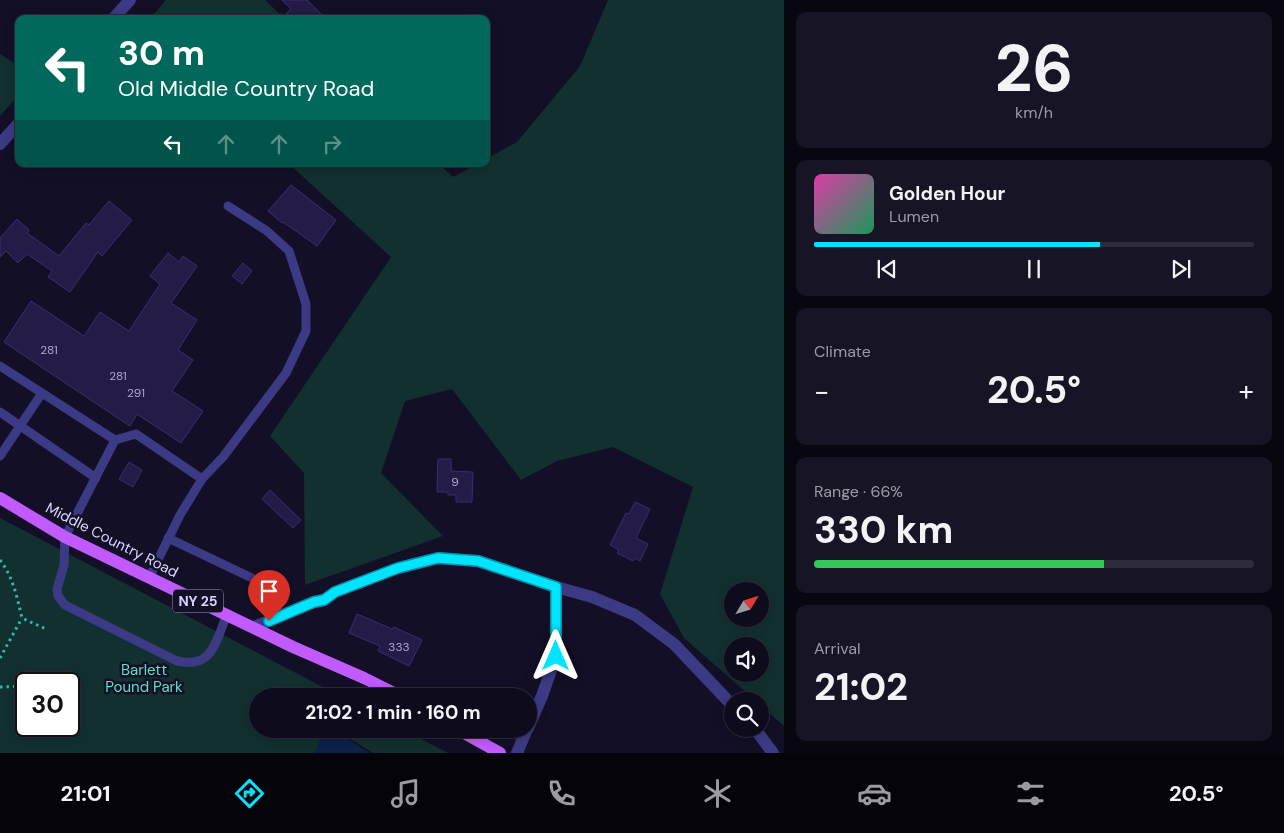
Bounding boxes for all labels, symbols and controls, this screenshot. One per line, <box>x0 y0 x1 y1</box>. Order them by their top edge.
text: 26 <box>995 27 1073 111</box>
text: 30 m <box>118 30 205 76</box>
icon: left <box>35 35 100 100</box>
text: Old Middle Country Road <box>118 74 374 103</box>
text: km/h <box>1015 102 1053 123</box>
icon: left <box>159 130 187 158</box>
icon: ahead <box>212 130 240 158</box>
icon: ahead <box>265 130 293 158</box>
icon: right <box>318 130 346 158</box>
text: Golden Hour <box>889 181 1005 206</box>
text: Lumen <box>889 206 939 227</box>
icon: previous <box>873 255 901 283</box>
icon: pause <box>1020 255 1048 283</box>
icon: next <box>1167 255 1195 283</box>
text: Climate <box>814 341 871 362</box>
house number: 281 <box>40 342 58 358</box>
text: 20.5° <box>987 365 1081 415</box>
house number: 281 <box>109 368 127 384</box>
text: − <box>814 373 829 410</box>
text: + <box>1239 373 1254 410</box>
house number: 291 <box>127 385 145 401</box>
house number: 9 <box>451 474 459 490</box>
text: Range · 66% <box>814 481 903 502</box>
street label: Middle Country Road <box>42 498 182 582</box>
text: 330 km <box>814 505 953 555</box>
pin <box>248 570 290 621</box>
icon: arrive <box>255 577 283 605</box>
north arrow <box>724 582 769 628</box>
map controls <box>724 582 769 737</box>
road number: NY 25 <box>173 590 223 612</box>
position arrow <box>529 629 581 681</box>
button: sound <box>724 637 769 682</box>
text: Arrival <box>814 638 861 659</box>
house number: 333 <box>388 639 410 655</box>
park label: Barlett Pound Park <box>105 660 183 697</box>
text: 21:02 <box>814 662 908 712</box>
speed limit sign: 30 <box>15 672 80 737</box>
button: search <box>724 692 769 737</box>
text: 21:02 · 1 min · 160 m <box>305 700 481 725</box>
icon: directions <box>232 776 267 811</box>
icon: music <box>388 776 423 811</box>
icon: phone <box>544 776 579 811</box>
icon: climate <box>700 776 735 811</box>
icon: car <box>857 776 892 811</box>
icon: filters <box>1013 776 1048 811</box>
text: 21:01 <box>61 779 110 808</box>
text: 20.5° <box>1169 779 1223 808</box>

